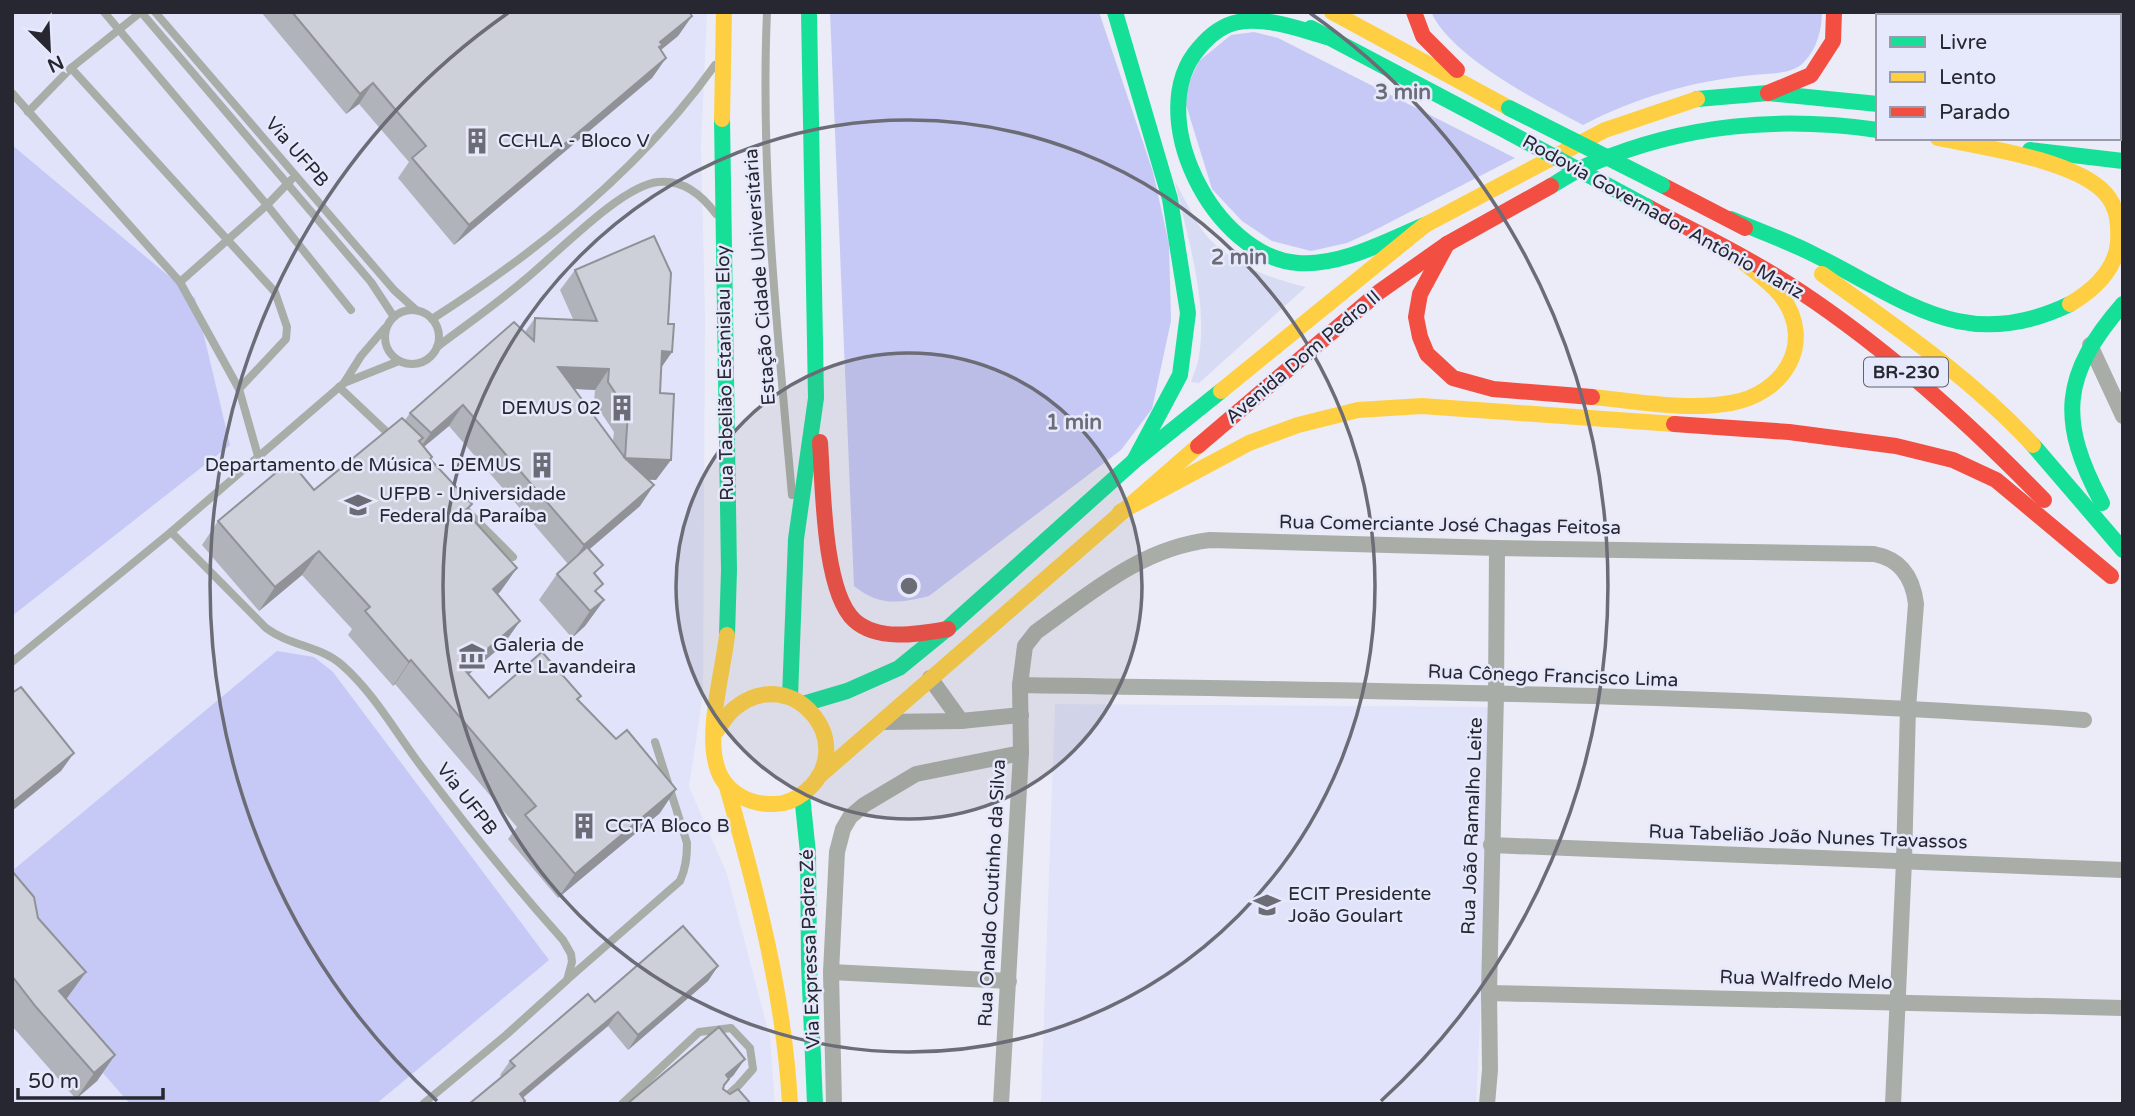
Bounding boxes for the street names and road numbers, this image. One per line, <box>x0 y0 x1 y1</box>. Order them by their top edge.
street label: Via UFPB <box>261 113 333 191</box>
street label: Rodovia Governador Antônio Mariz <box>1519 130 1807 304</box>
street label: Estação Cidade Universitária <box>740 148 780 406</box>
street label: Rua Tabelião Estanislau Eloy <box>712 245 738 501</box>
street label: Avenida Dom Pedro II <box>1221 286 1385 428</box>
road number: BR-230 <box>1864 358 1948 386</box>
street label: Rua Comerciante José Chagas Feitosa <box>1279 511 1621 539</box>
street label: Rua Cônego Francisco Lima <box>1427 661 1679 691</box>
street label: Rua João Ramalho Leite <box>1457 717 1487 935</box>
street label: Rua Onaldo Coutinho da Silva <box>974 758 1010 1028</box>
street label: Via UFPB <box>432 759 502 839</box>
street label: Rua Tabelião João Nunes Travassos <box>1648 820 1968 854</box>
street label: Via Expressa Padre Zé <box>796 849 824 1049</box>
street label: Rua Walfredo Melo <box>1719 966 1893 994</box>

